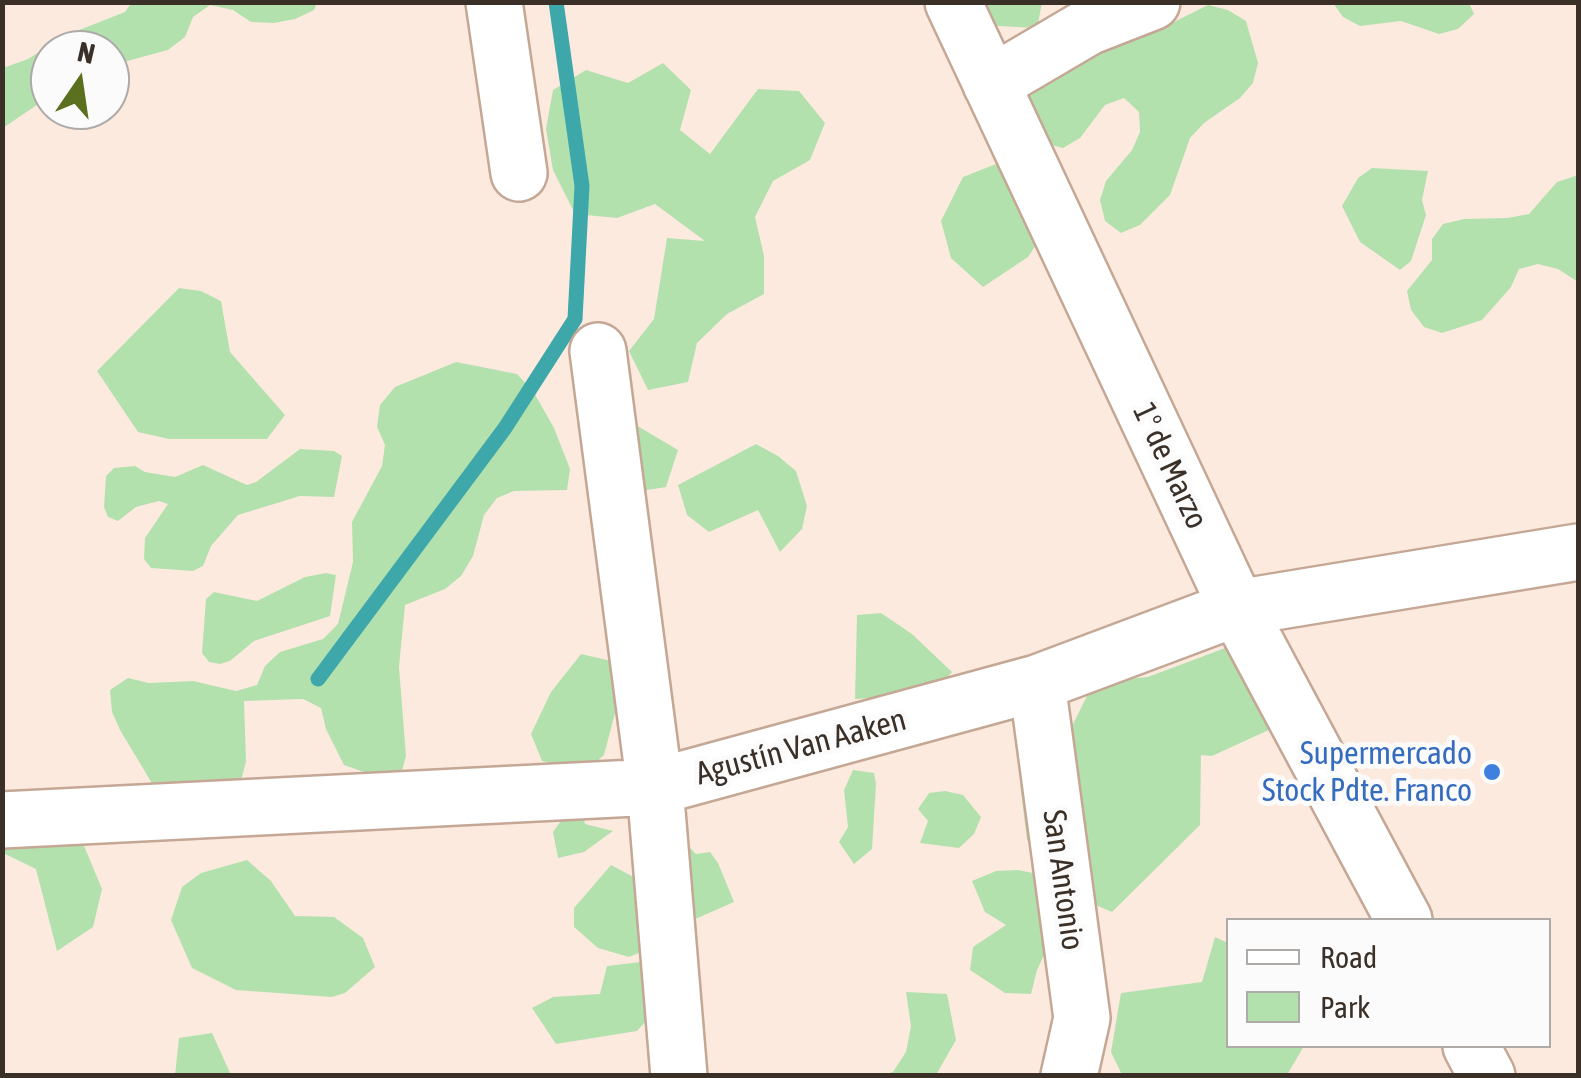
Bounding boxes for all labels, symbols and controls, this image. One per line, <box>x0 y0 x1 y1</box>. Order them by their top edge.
north arrow <box>30 30 130 130</box>
text: N <box>75 35 98 70</box>
street label: 1° de Marzo <box>1124 397 1216 535</box>
street label: Agustín Van Aaken <box>692 700 910 794</box>
place label: Supermercado Stock Pdte. Franco <box>1262 735 1472 810</box>
marker: Supermercado Stock Pdte. Franco <box>1481 761 1503 783</box>
street label: San Antonio <box>1034 807 1092 953</box>
legend <box>1226 918 1551 1048</box>
text: Road <box>1320 940 1377 974</box>
text: Park <box>1320 990 1370 1024</box>

